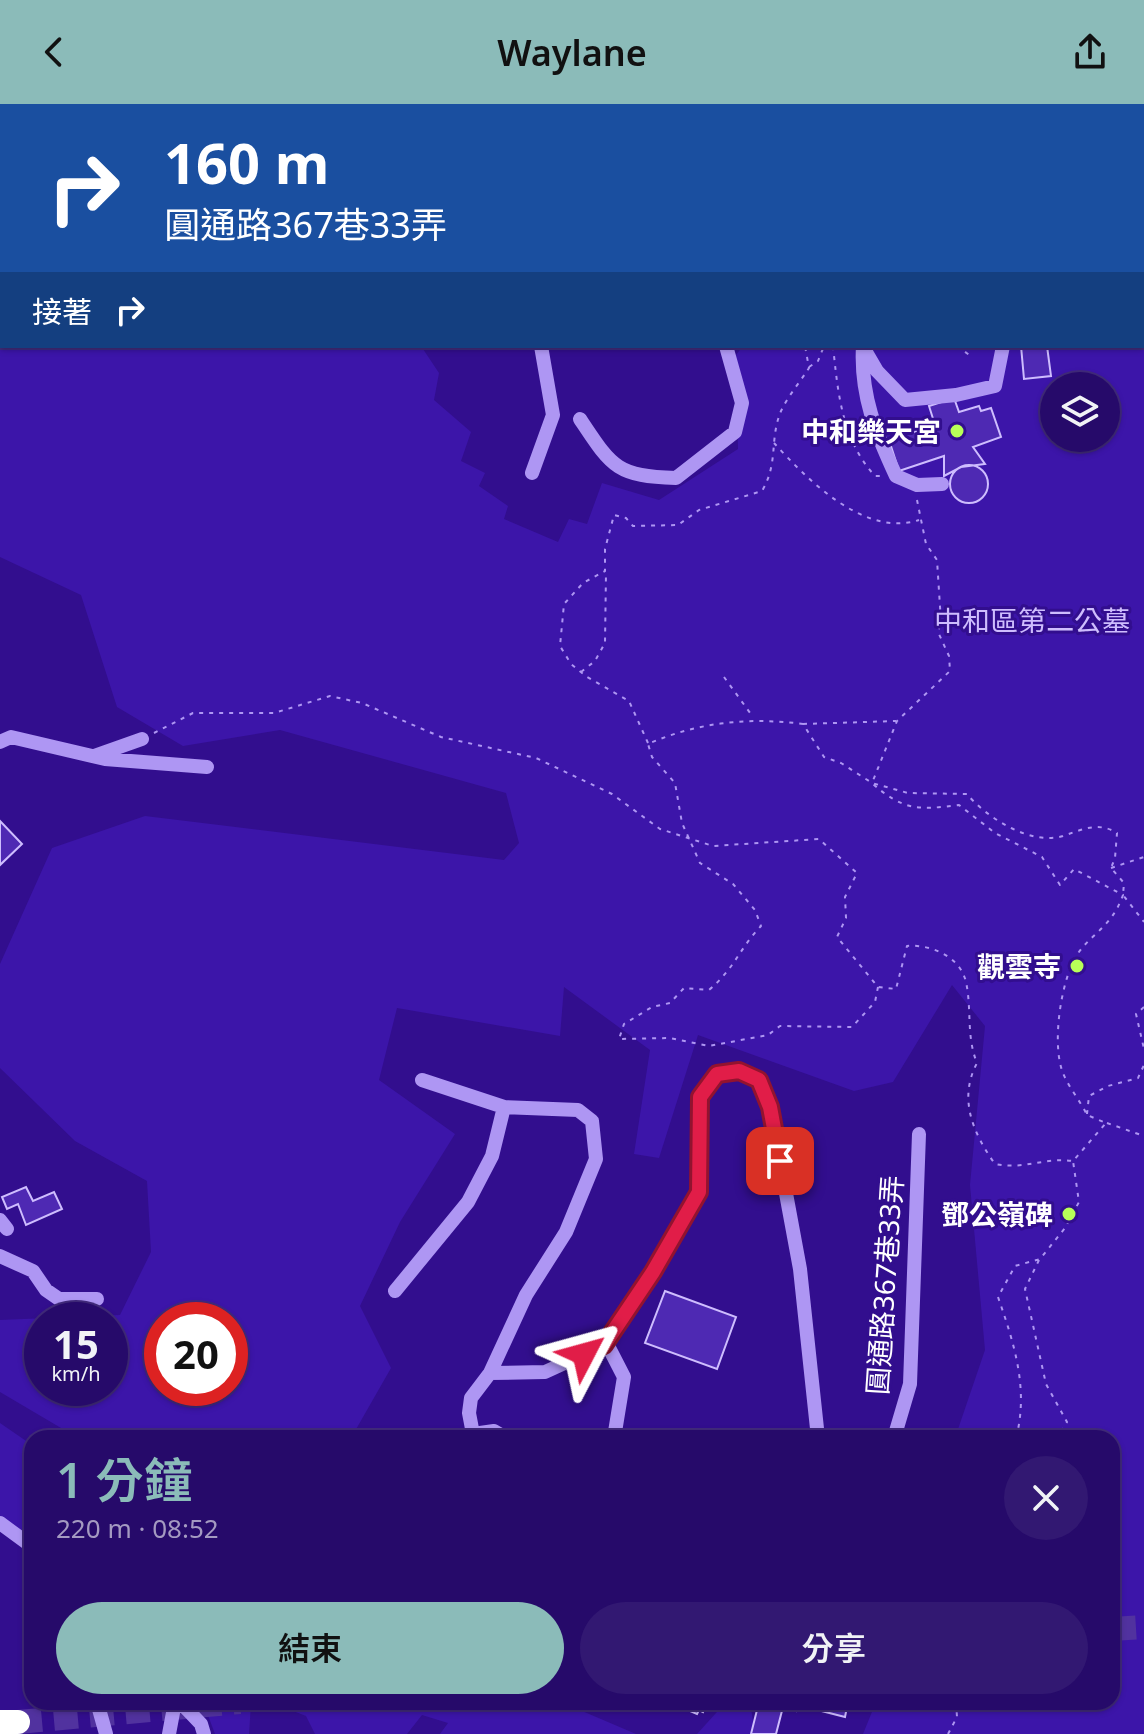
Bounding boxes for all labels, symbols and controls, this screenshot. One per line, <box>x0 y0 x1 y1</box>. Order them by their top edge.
text: Waylane <box>497 28 647 77</box>
icon: back <box>32 30 76 74</box>
icon: share <box>1068 30 1112 74</box>
text: 160 m <box>164 124 329 200</box>
icon: right <box>32 136 136 240</box>
text: 圓通路367巷33弄 <box>164 200 447 249</box>
icon: right <box>108 288 152 332</box>
text: 接著 <box>32 291 92 332</box>
map controls <box>1040 372 1120 452</box>
button: layers <box>1040 372 1120 452</box>
place label: 中和樂天宮 <box>801 412 941 450</box>
marker: 中和樂天宮 <box>948 422 966 440</box>
park label: 中和區第二公墓 <box>934 601 1130 639</box>
place label: 觀雲寺 <box>977 947 1061 985</box>
marker: 觀雲寺 <box>1068 957 1086 975</box>
pin <box>746 1127 814 1195</box>
icon: arrive <box>758 1139 802 1183</box>
street label: 圓通路367巷33弄 <box>857 1174 911 1396</box>
place label: 鄧公嶺碑 <box>941 1195 1053 1233</box>
marker: 鄧公嶺碑 <box>1060 1205 1078 1223</box>
speed limit sign: 20 <box>144 1302 248 1406</box>
position arrow <box>542 1312 626 1396</box>
text: 15 <box>53 1316 99 1371</box>
text: km/h <box>51 1360 101 1387</box>
text: 1 分鐘 <box>56 1447 192 1512</box>
button: close <box>1004 1456 1088 1540</box>
text: 220 m · 08:52 <box>56 1510 219 1546</box>
button: 結束 <box>56 1602 564 1694</box>
button: 分享 <box>580 1602 1088 1694</box>

